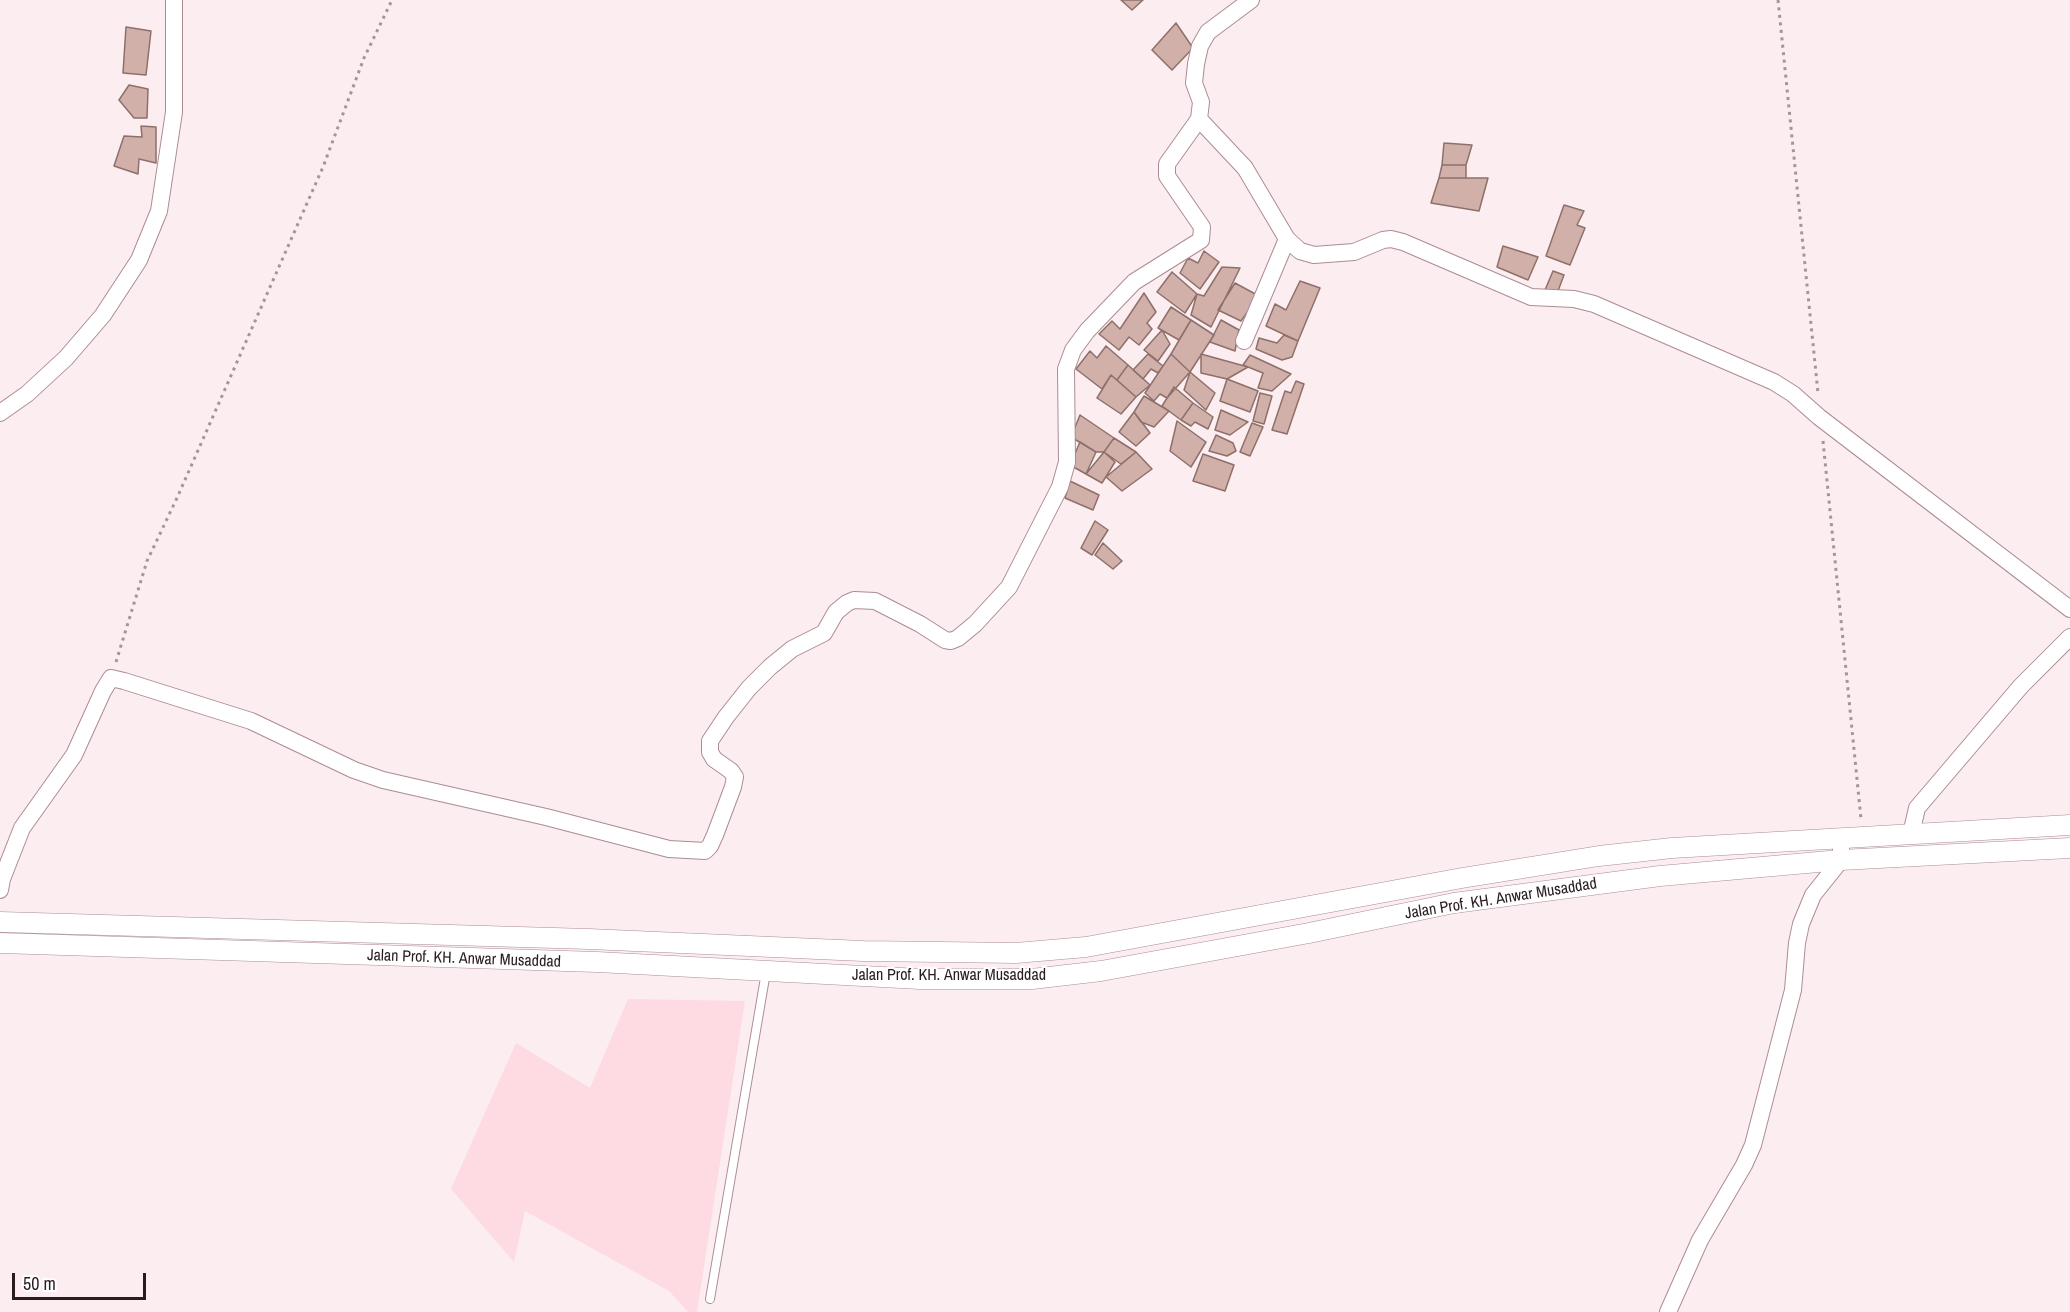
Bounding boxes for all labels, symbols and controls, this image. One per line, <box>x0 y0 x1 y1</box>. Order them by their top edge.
street label: Jalan Prof. KH. Anwar Musaddad <box>1404 874 1598 924</box>
street label: Jalan Prof. KH. Anwar Musaddad <box>367 946 561 972</box>
street label: Jalan Prof. KH. Anwar Musaddad <box>852 966 1046 986</box>
scale bar <box>15 1261 148 1299</box>
text: 50 m <box>23 1271 56 1296</box>

